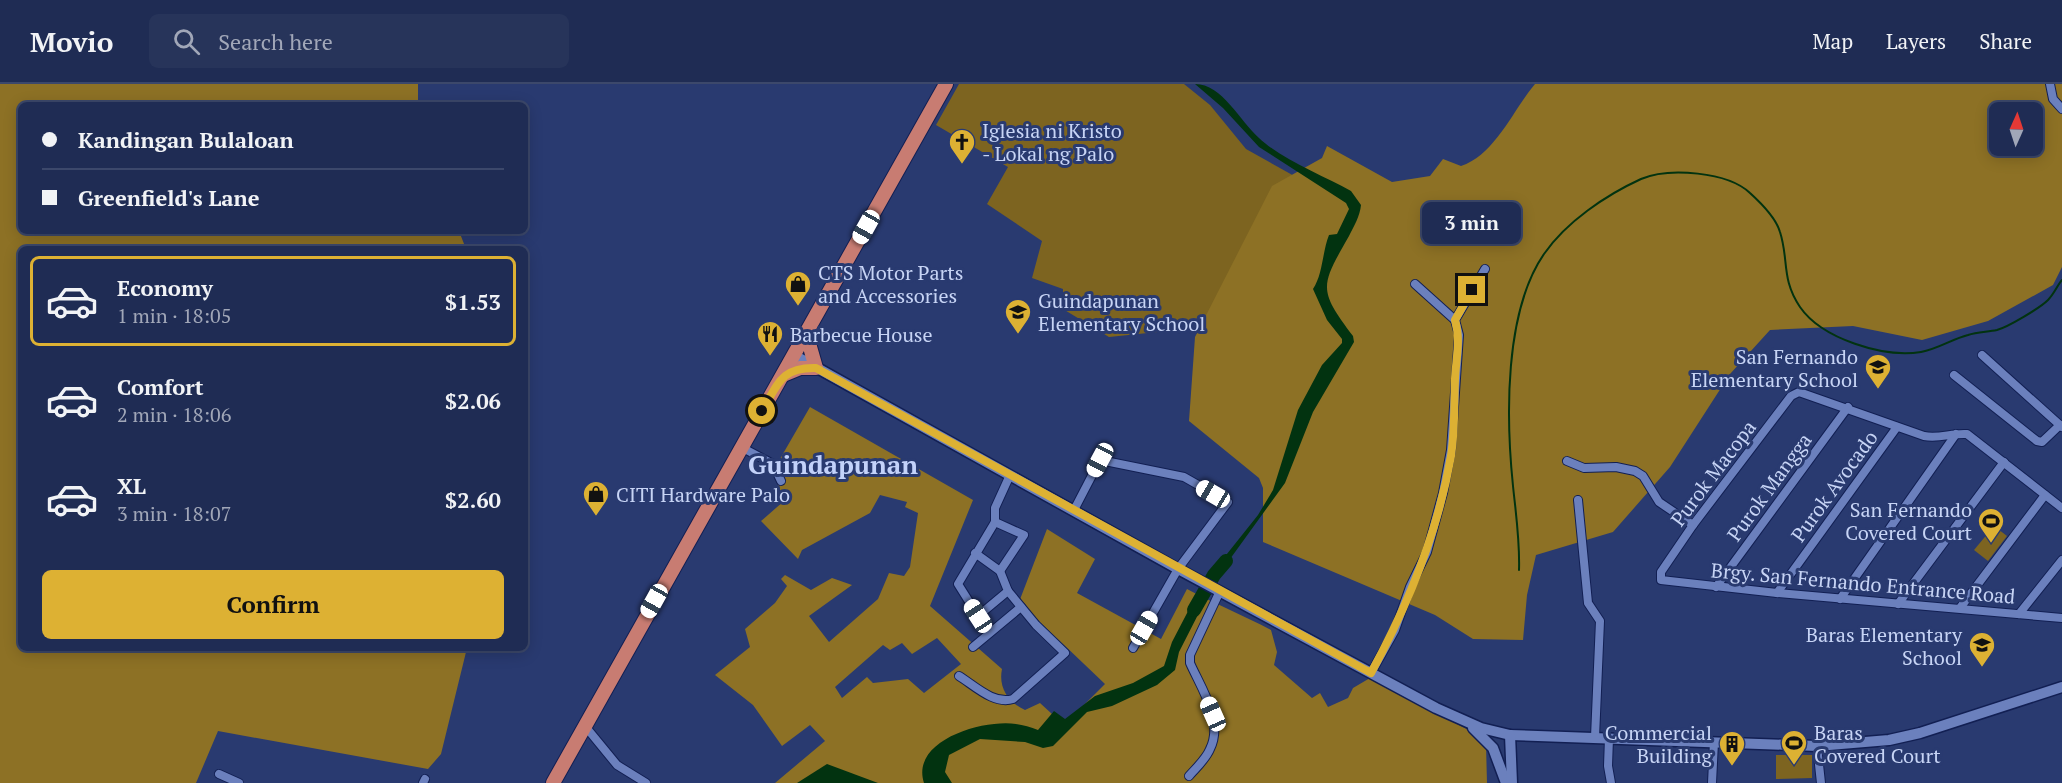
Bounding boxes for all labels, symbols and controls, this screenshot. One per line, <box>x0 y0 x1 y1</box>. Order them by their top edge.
search box <box>149 14 569 68</box>
text: Movio <box>30 23 113 60</box>
icon: search <box>170 25 203 58</box>
text: Search here <box>218 27 333 56</box>
text: Map <box>1812 27 1853 55</box>
text: Layers <box>1886 27 1946 55</box>
text: Share <box>1979 27 2032 55</box>
north arrow <box>1989 102 2043 156</box>
map controls <box>1989 102 2043 156</box>
place label: Iglesia ni Kristo - Lokal ng Palo <box>982 117 1122 167</box>
text: Kandingan Bulaloan <box>78 125 294 154</box>
church icon: Iglesia ni Kristo - Lokal ng Palo <box>947 127 977 165</box>
text: Greenfield's Lane <box>78 183 260 212</box>
callout: 3 min <box>1422 203 1522 245</box>
car <box>849 207 883 247</box>
text: 3 min <box>1444 209 1499 236</box>
place label: CTS Motor Parts and Accessories <box>818 259 963 309</box>
shop icon: CTS Motor Parts and Accessories <box>783 269 813 307</box>
text: Economy <box>117 273 213 302</box>
icon: car <box>45 274 99 328</box>
route end <box>1458 276 1485 303</box>
text: $1.53 <box>445 287 501 316</box>
place label: Guindapunan Elementary School <box>1038 287 1205 337</box>
school or university icon: Guindapunan Elementary School <box>1003 297 1033 335</box>
text: 1 min · 18:05 <box>117 302 231 329</box>
restaurant icon: Barbecue House <box>755 319 785 357</box>
place label: Barbecue House <box>790 321 933 348</box>
place label: San Fernando Elementary School <box>1691 343 1858 393</box>
school or university icon: San Fernando Elementary School <box>1863 352 1893 390</box>
text: Comfort <box>117 372 203 401</box>
icon: car <box>45 373 99 427</box>
text: $2.06 <box>445 386 501 415</box>
route start <box>748 397 775 424</box>
text: 2 min · 18:06 <box>117 401 231 428</box>
street label: Purok Macopa <box>1664 414 1762 532</box>
street label: Purok Avocado <box>1784 425 1884 547</box>
street label: Purok Mangga <box>1721 427 1817 547</box>
car <box>1084 440 1116 480</box>
district label: Guindapunan <box>748 447 918 481</box>
text: XL <box>117 471 146 500</box>
icon: car <box>45 472 99 526</box>
car <box>1193 477 1233 511</box>
shop icon: CITI Hardware Palo <box>581 479 611 517</box>
place label: CITI Hardware Palo <box>616 481 790 508</box>
text: $2.60 <box>445 485 501 514</box>
place label: San Fernando Covered Court <box>1845 496 1973 546</box>
text: 3 min · 18:07 <box>117 500 231 527</box>
sports icon: San Fernando Covered Court <box>1976 506 2006 544</box>
street label: Brgy. San Fernando Entrance Road <box>1710 556 2016 610</box>
button: Confirm <box>42 570 504 639</box>
car <box>637 581 671 621</box>
car <box>961 596 995 636</box>
car <box>1127 608 1161 648</box>
place label: Baras Elementary School <box>1806 621 1963 671</box>
school or university icon: Baras Elementary School <box>1967 630 1997 668</box>
car <box>1197 694 1229 734</box>
place label: Commercial Building <box>1605 719 1712 769</box>
place label: Baras Covered Court <box>1814 719 1941 769</box>
sports icon: Baras Covered Court <box>1779 728 1809 766</box>
building icon: Commercial Building <box>1717 729 1747 767</box>

